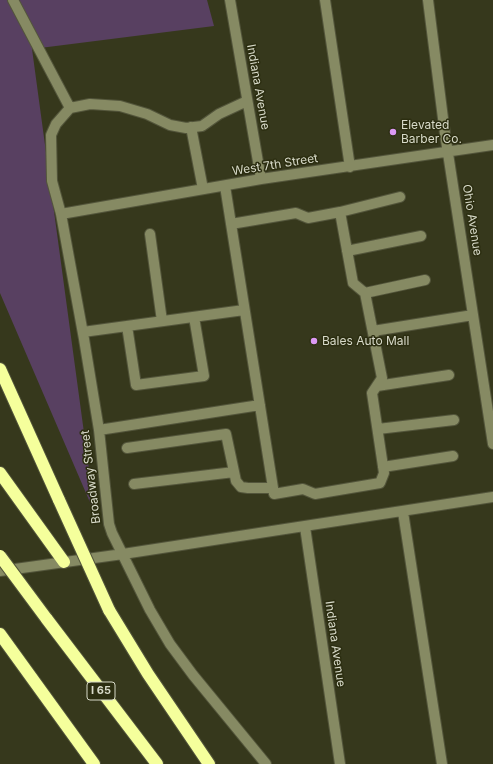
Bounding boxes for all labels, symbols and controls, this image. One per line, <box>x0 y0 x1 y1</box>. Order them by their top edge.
street label: Indiana Avenue <box>243 43 273 131</box>
place label: Elevated Barber Co. <box>401 118 462 146</box>
marker: Elevated Barber Co. <box>388 127 398 137</box>
street label: West 7th Street <box>231 151 319 179</box>
street label: Ohio Avenue <box>459 183 485 257</box>
place label: Bales Auto Mall <box>322 334 409 348</box>
marker: Bales Auto Mall <box>309 336 319 346</box>
street label: Broadway Street <box>78 430 104 524</box>
street label: Indiana Avenue <box>322 600 348 688</box>
road number: I 65 <box>87 682 115 700</box>

